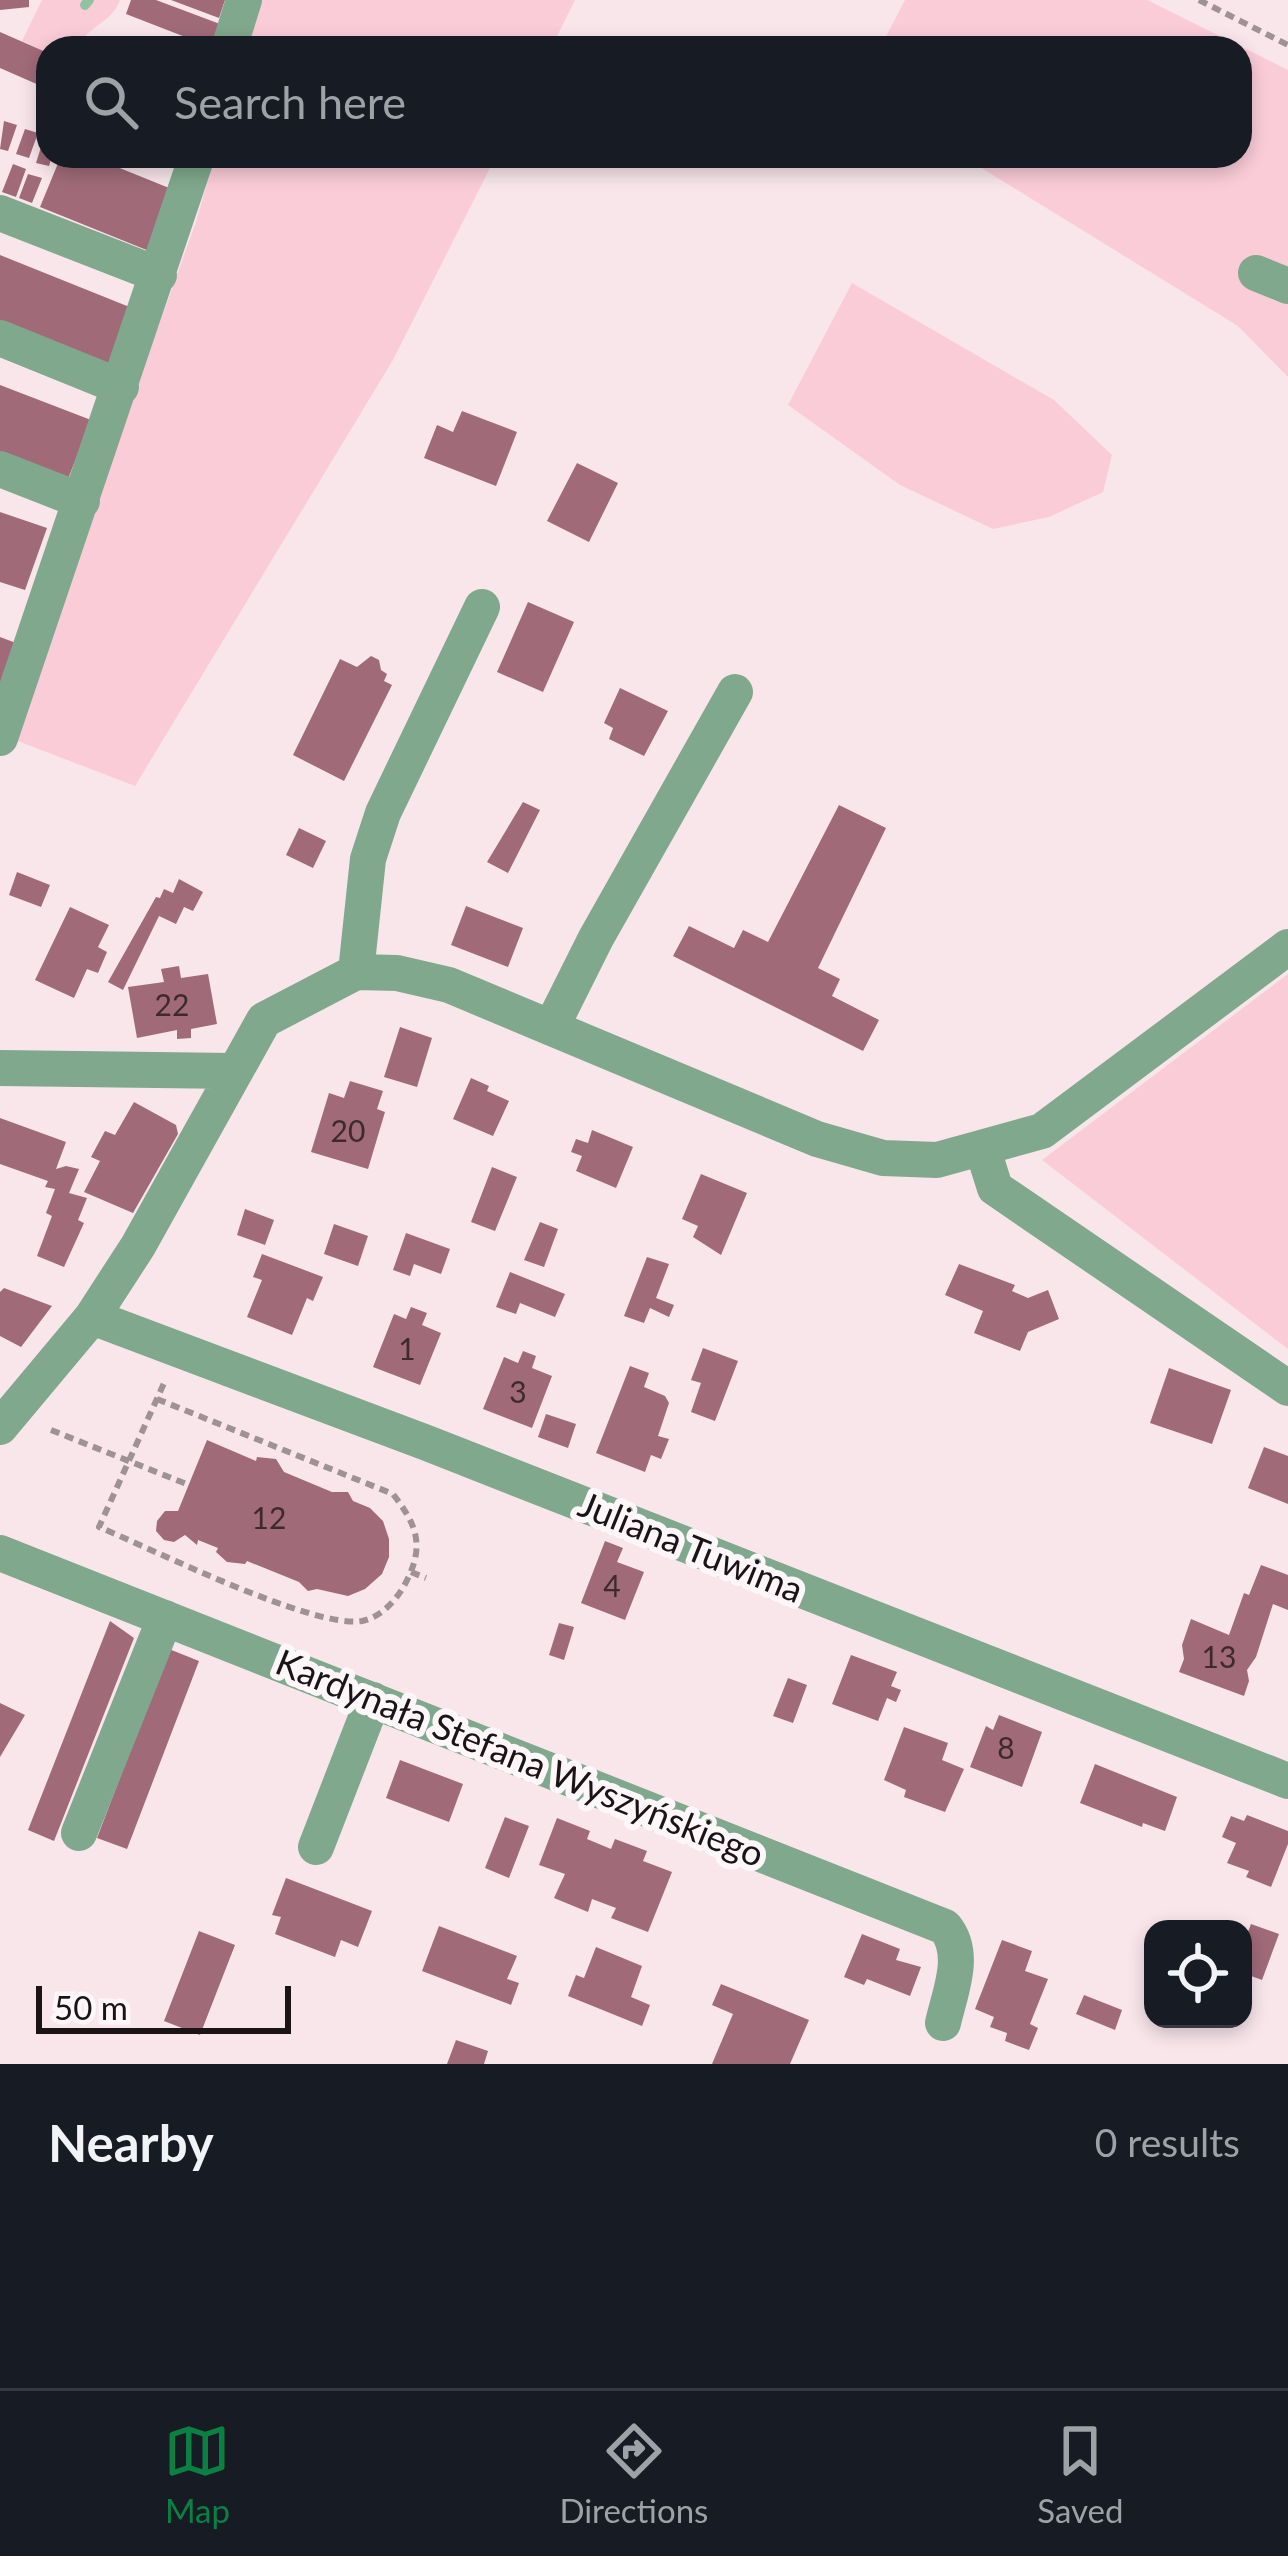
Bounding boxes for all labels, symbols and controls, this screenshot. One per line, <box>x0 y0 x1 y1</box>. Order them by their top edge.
search box <box>36 36 1252 168</box>
icon: search <box>78 69 144 135</box>
text: Search here <box>174 75 406 129</box>
house number: 22 <box>155 986 189 1022</box>
house number: 20 <box>331 1112 365 1148</box>
house number: 1 <box>398 1330 416 1366</box>
house number: 3 <box>509 1373 527 1409</box>
street label: Juliana Tuwima <box>573 1481 810 1611</box>
house number: 12 <box>252 1499 286 1535</box>
house number: 4 <box>603 1567 621 1603</box>
house number: 13 <box>1202 1638 1236 1674</box>
street label: Kardynała Stefana Wyszyńskiego <box>270 1639 771 1875</box>
house number: 8 <box>997 1729 1015 1765</box>
map controls <box>1144 1920 1252 2028</box>
button: locate <box>1144 1920 1252 2028</box>
scale bar <box>36 1980 291 2033</box>
text: 50 m <box>54 1987 128 2027</box>
text: Nearby <box>48 2112 214 2173</box>
text: 0 results <box>1095 2119 1240 2165</box>
tab: Map <box>164 2418 230 2530</box>
tab: Directions <box>559 2418 708 2530</box>
tab: Saved <box>1037 2418 1124 2530</box>

